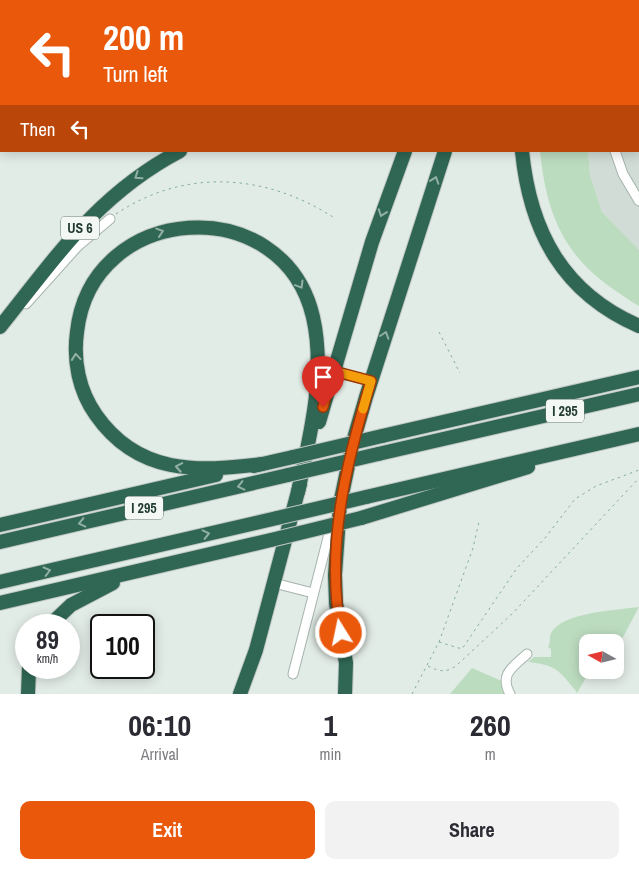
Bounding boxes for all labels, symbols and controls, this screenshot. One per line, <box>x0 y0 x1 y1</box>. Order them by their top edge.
text: 200 m <box>103 14 184 61</box>
icon: left <box>20 20 85 85</box>
text: Turn left <box>103 59 168 89</box>
icon: left <box>66 115 94 143</box>
text: Then <box>20 116 56 142</box>
one-way arrow <box>134 170 144 179</box>
one-way arrow <box>429 176 439 185</box>
one-way arrow <box>378 208 388 217</box>
road number: US 6 <box>61 217 99 240</box>
one-way arrow <box>155 228 163 238</box>
one-way arrow <box>294 280 304 289</box>
one-way arrow <box>380 331 390 339</box>
one-way arrow <box>71 353 82 361</box>
pin <box>302 356 344 407</box>
icon: arrive <box>309 363 337 391</box>
road number: I 295 <box>546 400 584 422</box>
one-way arrow <box>175 462 183 473</box>
one-way arrow <box>236 480 245 491</box>
road number: I 295 <box>125 496 163 520</box>
one-way arrow <box>78 517 87 528</box>
one-way arrow <box>201 529 210 540</box>
one-way arrow <box>43 566 52 577</box>
position arrow <box>314 606 366 658</box>
speed limit sign: 100 <box>90 614 155 679</box>
text: 89 <box>36 623 59 657</box>
north arrow <box>579 634 624 679</box>
map controls <box>579 634 624 679</box>
text: km/h <box>37 651 58 667</box>
text: 06:10 <box>128 705 191 745</box>
text: 1 <box>324 705 337 745</box>
text: 260 <box>470 705 511 745</box>
text: Arrival <box>141 743 179 765</box>
text: min <box>319 743 341 765</box>
text: m <box>485 743 496 765</box>
button: Exit <box>20 801 315 859</box>
button: Share <box>325 801 619 859</box>

